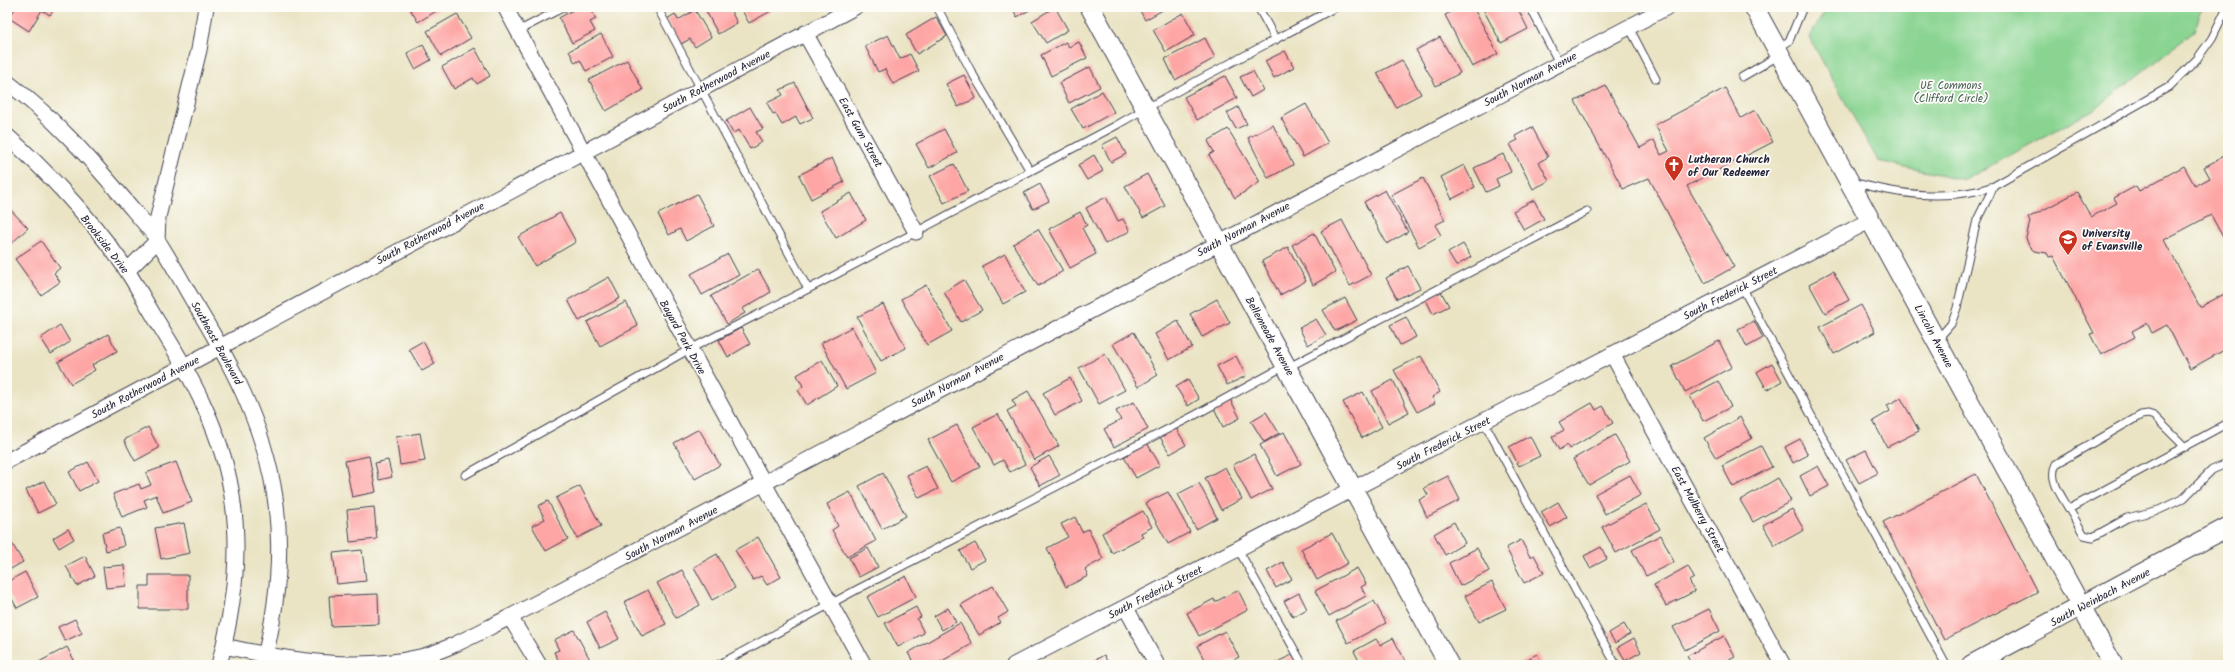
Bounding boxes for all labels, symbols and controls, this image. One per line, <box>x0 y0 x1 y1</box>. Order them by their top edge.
street label: South Rotherwood Avenue <box>659 46 774 118</box>
street label: South Norman Avenue <box>1481 48 1580 112</box>
park label: UE Commons (Clifford Circle) <box>1914 77 1988 108</box>
street label: East Gum Street <box>833 94 887 172</box>
place label: Lutheran Church of Our Redeemer <box>1688 151 1770 182</box>
church icon: Lutheran Church of Our Redeemer <box>1663 154 1685 182</box>
street label: South Rotherwood Avenue <box>373 198 488 270</box>
street label: South Norman Avenue <box>1194 198 1293 262</box>
street label: Brookside Drive <box>75 211 133 278</box>
place label: University of Evansville <box>2082 225 2143 256</box>
school or university icon: University of Evansville <box>2057 228 2079 256</box>
street label: South Frederick Street <box>1680 262 1782 326</box>
street label: Bellemeade Avenue <box>1240 293 1298 380</box>
street label: Bayard Park Drive <box>654 297 710 378</box>
street label: Southeast Boulevard <box>186 298 247 389</box>
street label: Lincoln Avenue <box>1909 301 1957 372</box>
street label: South Norman Avenue <box>908 349 1007 413</box>
street label: South Rotherwood Avenue <box>88 352 203 424</box>
street label: South Frederick Street <box>1393 412 1495 476</box>
street label: East Mulberry Street <box>1666 463 1729 557</box>
street label: South Norman Avenue <box>622 502 721 566</box>
street label: South Frederick Street <box>1105 561 1207 625</box>
street label: South Weinbach Avenue <box>2047 564 2154 632</box>

